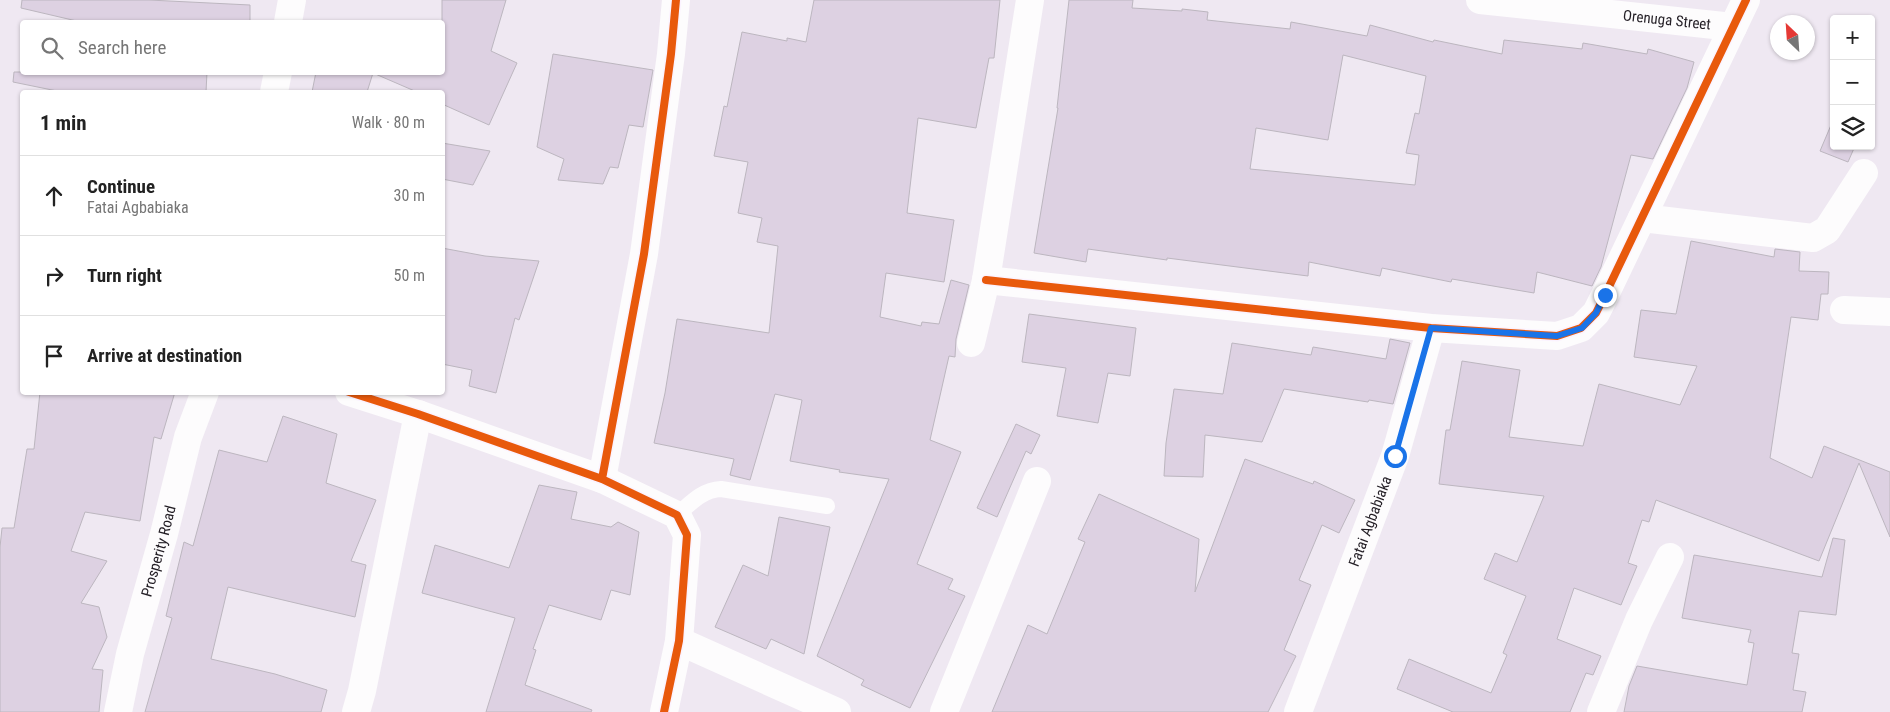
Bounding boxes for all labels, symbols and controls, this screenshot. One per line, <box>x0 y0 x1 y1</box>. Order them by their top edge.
street label: Orenuga Street <box>1622 6 1712 34</box>
north arrow <box>1770 15 1815 60</box>
map controls <box>1830 15 1875 150</box>
button: + <box>1830 15 1875 60</box>
search box <box>20 20 445 75</box>
icon: search <box>38 34 66 62</box>
text: Search here <box>78 36 166 59</box>
button: − <box>1830 60 1875 105</box>
button: layers <box>1830 105 1875 150</box>
text: 1 min <box>40 111 87 135</box>
text: Walk · 80 m <box>352 113 425 132</box>
text: Continue <box>87 175 155 198</box>
icon: ahead <box>40 182 68 210</box>
text: 30 m <box>393 186 425 205</box>
text: Fatai Agbabiaka <box>87 198 189 217</box>
icon: right <box>40 262 68 290</box>
text: Turn right <box>87 264 162 287</box>
text: 50 m <box>393 266 425 285</box>
route end <box>1594 284 1617 307</box>
icon: arrive <box>40 342 68 370</box>
text: Arrive at destination <box>87 344 242 367</box>
route start <box>1384 445 1407 468</box>
street label: Fatai Agbabiaka <box>1345 473 1396 569</box>
street label: Prosperity Road <box>138 504 180 599</box>

